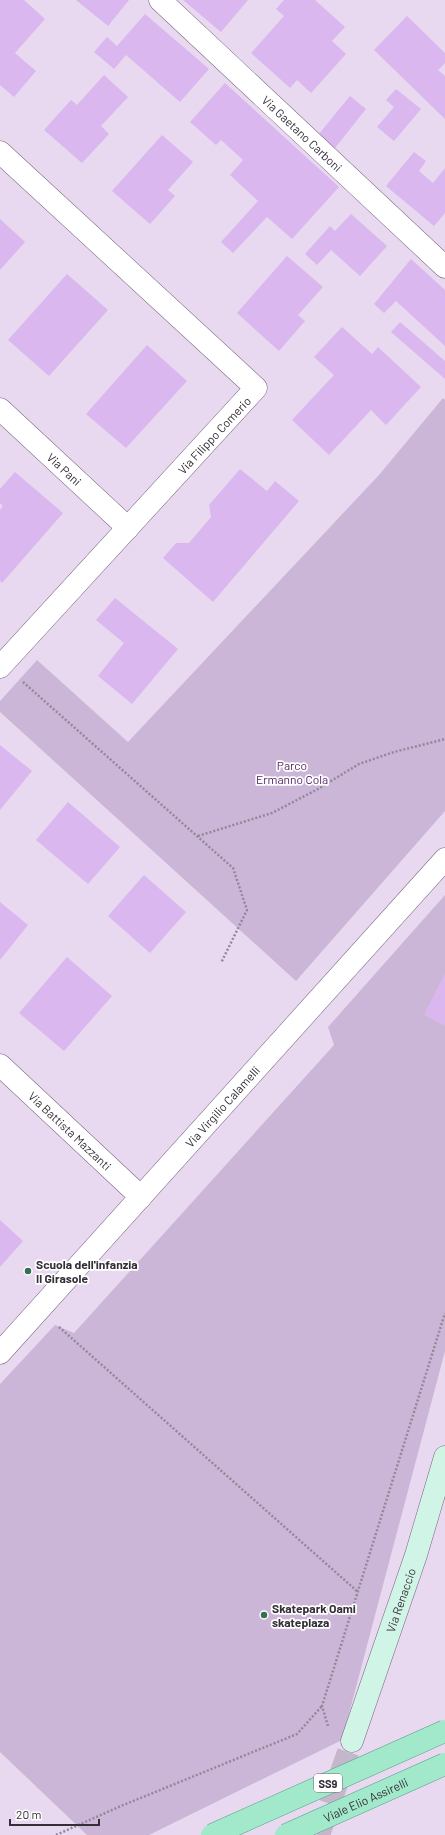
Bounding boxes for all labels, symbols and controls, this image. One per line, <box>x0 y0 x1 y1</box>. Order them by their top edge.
street label: Via Gaetano Carboni <box>259 92 345 174</box>
street label: Via Filippo Comerio <box>175 393 253 477</box>
street label: Via Pani <box>45 450 84 488</box>
park label: Parco Ermanno Cola <box>256 758 328 786</box>
street label: Via Virgilio Calamelli <box>182 1063 262 1150</box>
street label: Via Battista Mazzanti <box>26 1089 114 1173</box>
place label: Scuola dell'infanzia Il Girasole <box>36 1257 138 1285</box>
marker: Scuola dell'infanzia Il Girasole <box>23 1266 33 1276</box>
street label: Via Renaccio <box>383 1566 418 1634</box>
place label: Skatepark Oami skateplaza <box>272 1601 356 1629</box>
marker: Skatepark Oami skateplaza <box>259 1610 269 1620</box>
road number: SS9 <box>314 1774 342 1792</box>
street label: Viale Elio Assirelli <box>321 1775 410 1824</box>
scale bar <box>10 1801 99 1827</box>
text: 20 m <box>16 1807 42 1821</box>

